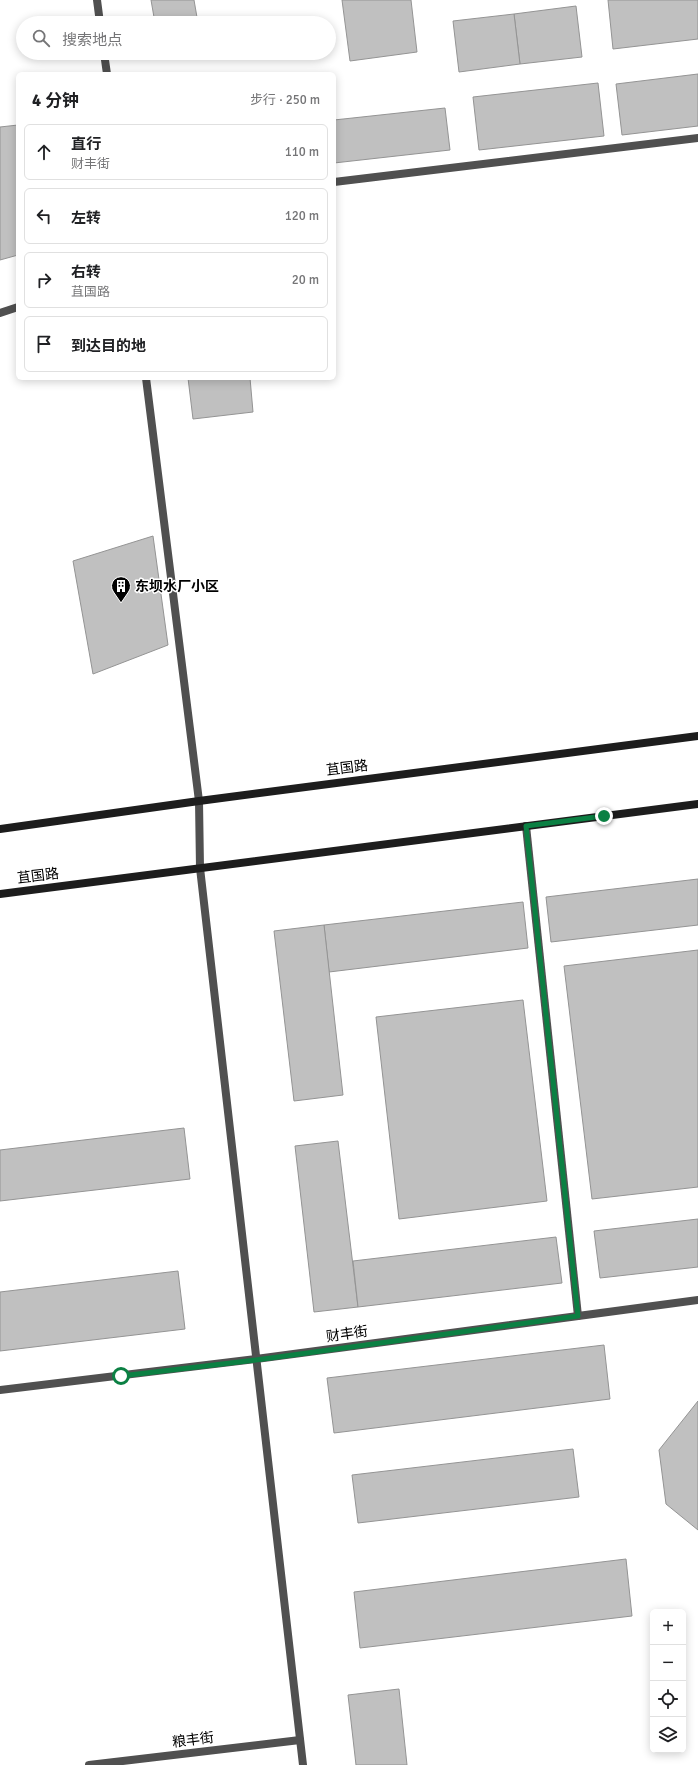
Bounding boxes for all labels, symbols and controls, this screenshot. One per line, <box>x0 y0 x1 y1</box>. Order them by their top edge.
search box <box>16 16 336 60</box>
icon: search <box>30 27 52 49</box>
text: 搜索地点 <box>62 31 122 49</box>
text: 4 分钟 <box>32 90 79 111</box>
text: 步行 · 250 m <box>250 92 320 108</box>
text: 直行 <box>71 135 101 153</box>
icon: ahead <box>33 141 55 163</box>
text: 110 m <box>285 144 319 160</box>
text: 财丰街 <box>71 156 110 172</box>
icon: left <box>33 205 55 227</box>
text: 120 m <box>285 208 319 224</box>
text: 左转 <box>71 209 101 227</box>
text: 右转 <box>71 263 101 281</box>
icon: right <box>33 269 55 291</box>
text: 20 m <box>292 272 319 288</box>
text: 苴国路 <box>71 284 110 300</box>
icon: arrive <box>33 333 55 355</box>
text: 到达目的地 <box>71 337 146 355</box>
building icon: 东坝水厂小区 <box>110 575 132 603</box>
place label: 东坝水厂小区 <box>135 578 219 595</box>
street label: 苴国路 <box>325 757 369 779</box>
route end <box>595 807 613 825</box>
street label: 苴国路 <box>16 865 60 887</box>
street label: 财丰街 <box>325 1323 369 1345</box>
route start <box>112 1367 130 1385</box>
map controls <box>650 1609 686 1753</box>
button: + <box>650 1609 686 1645</box>
button: − <box>650 1645 686 1681</box>
button: locate <box>650 1681 686 1717</box>
button: layers <box>650 1717 686 1753</box>
street label: 粮丰街 <box>171 1729 215 1751</box>

